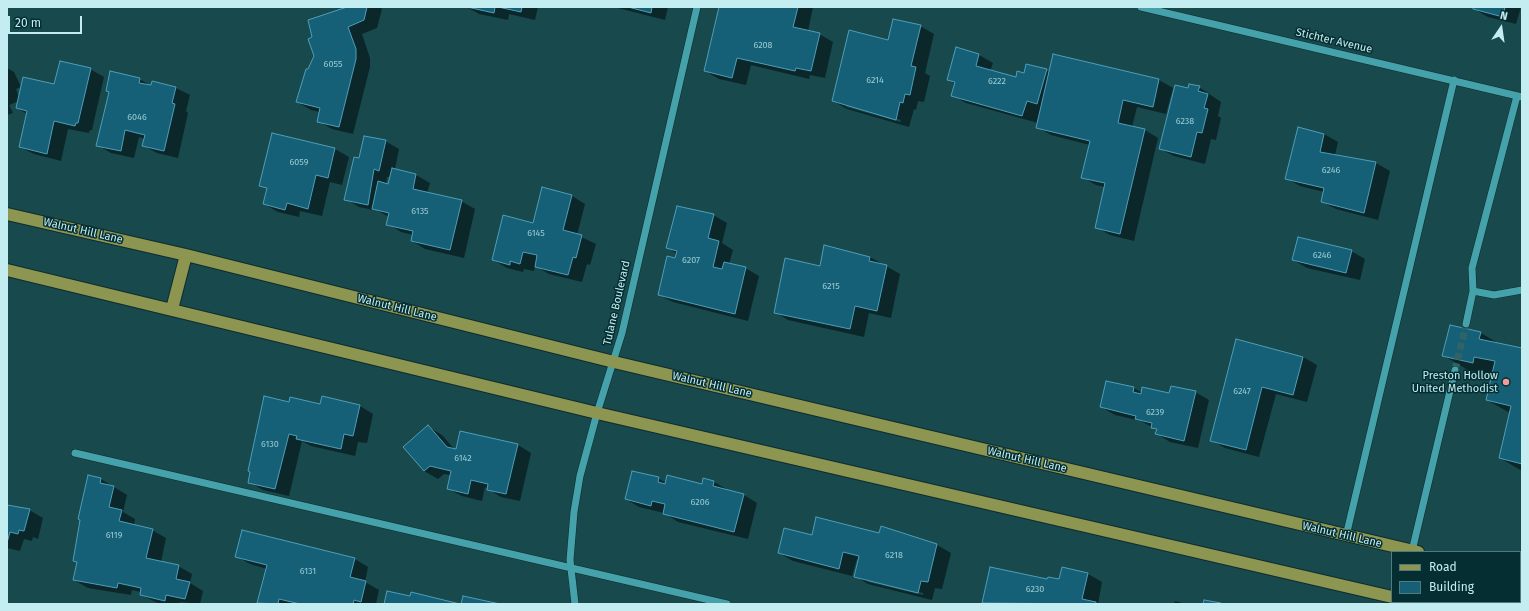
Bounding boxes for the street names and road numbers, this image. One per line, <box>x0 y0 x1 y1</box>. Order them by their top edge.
street label: Stichter Avenue <box>1294 26 1374 56</box>
street label: Walnut Hill Lane <box>42 215 124 247</box>
street label: Tulane Boulevard <box>601 259 633 347</box>
street label: Walnut Hill Lane <box>356 292 438 324</box>
street label: Walnut Hill Lane <box>671 369 753 401</box>
street label: Walnut Hill Lane <box>986 444 1068 476</box>
street label: Walnut Hill Lane <box>1301 519 1383 551</box>

